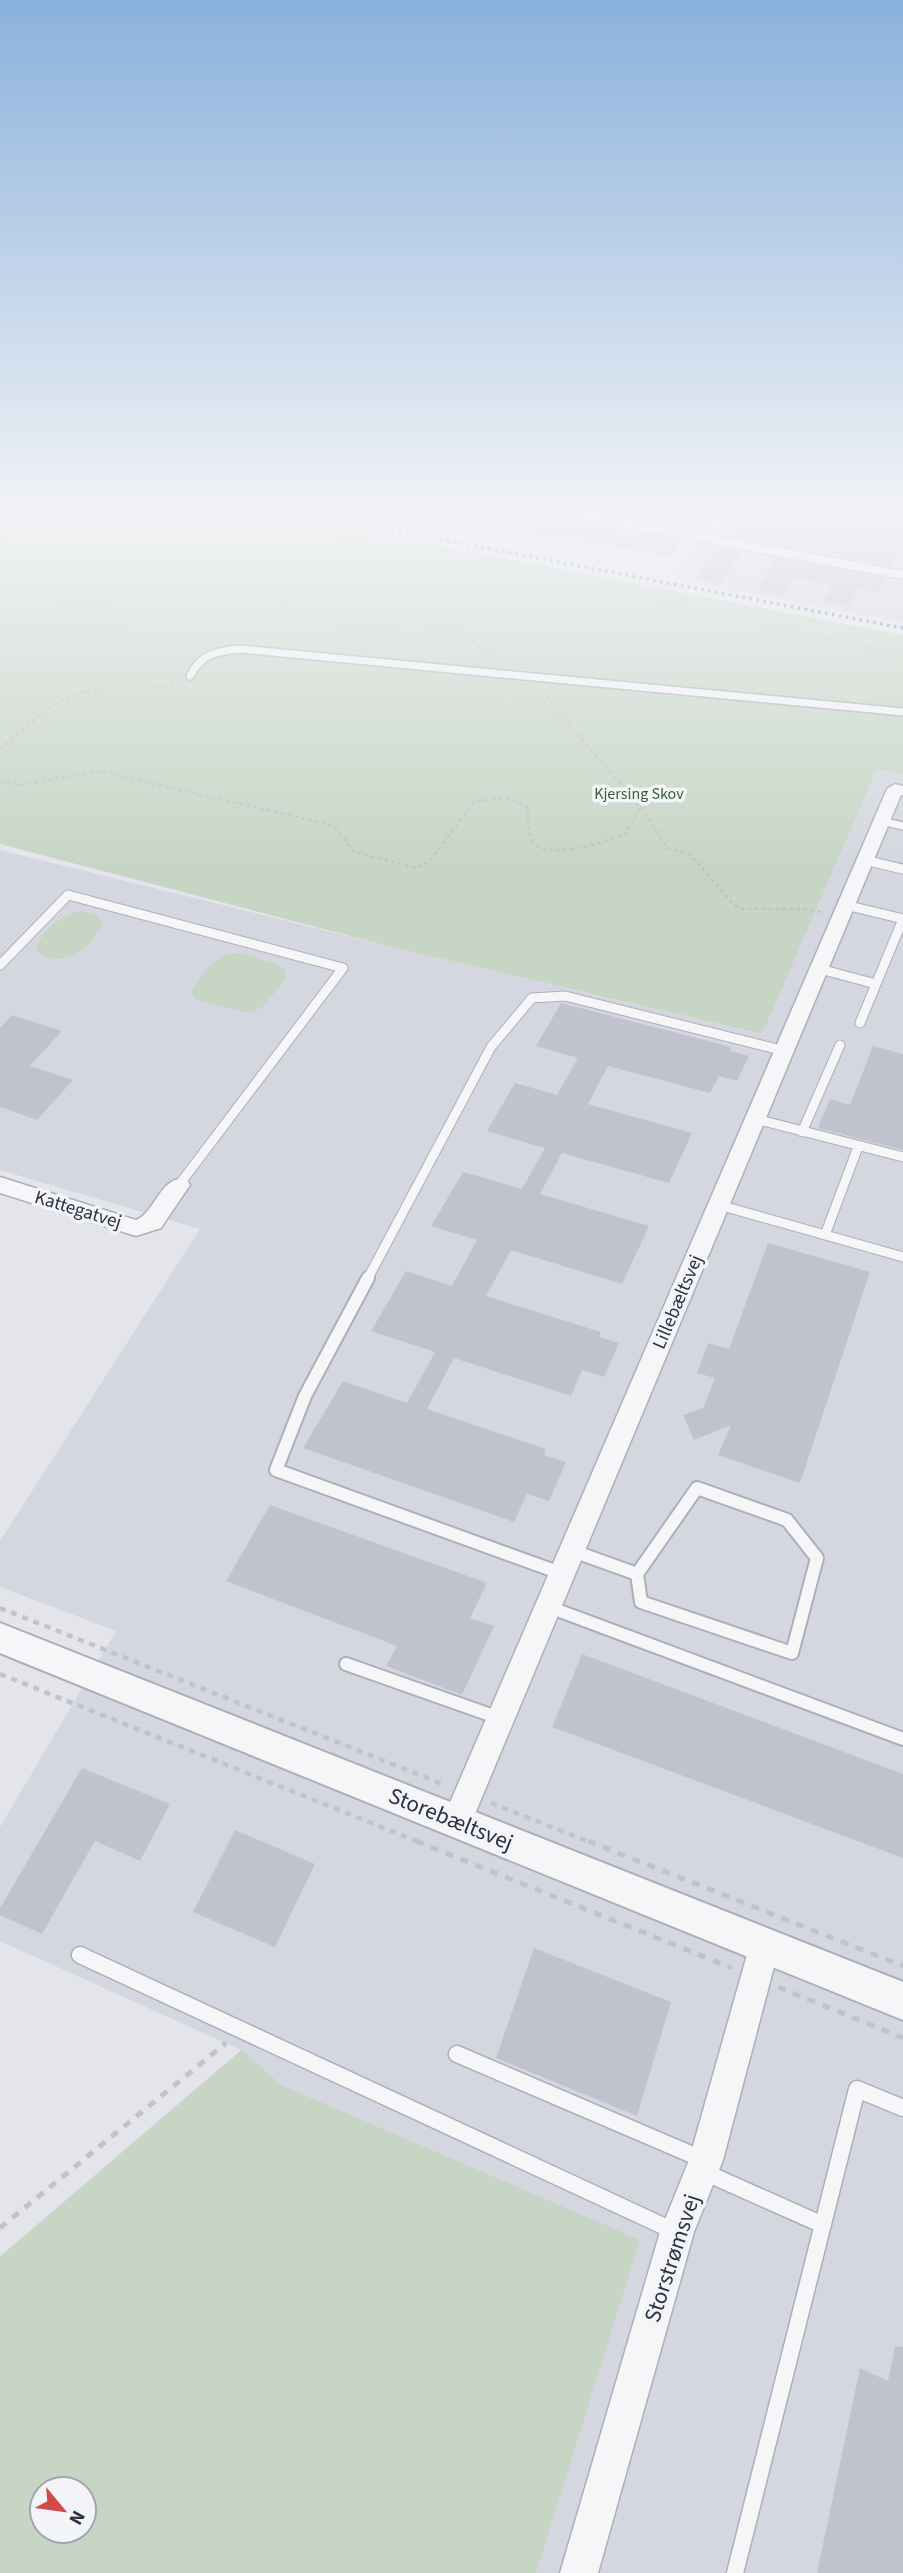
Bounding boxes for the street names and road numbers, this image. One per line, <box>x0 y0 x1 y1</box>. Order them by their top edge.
street label: Kattegatvej <box>31 1184 125 1236</box>
street label: Lillebæltsvej <box>646 1251 710 1353</box>
street label: Storebæltsvej <box>384 1779 518 1859</box>
street label: Storstrømsvej <box>636 2190 708 2326</box>

